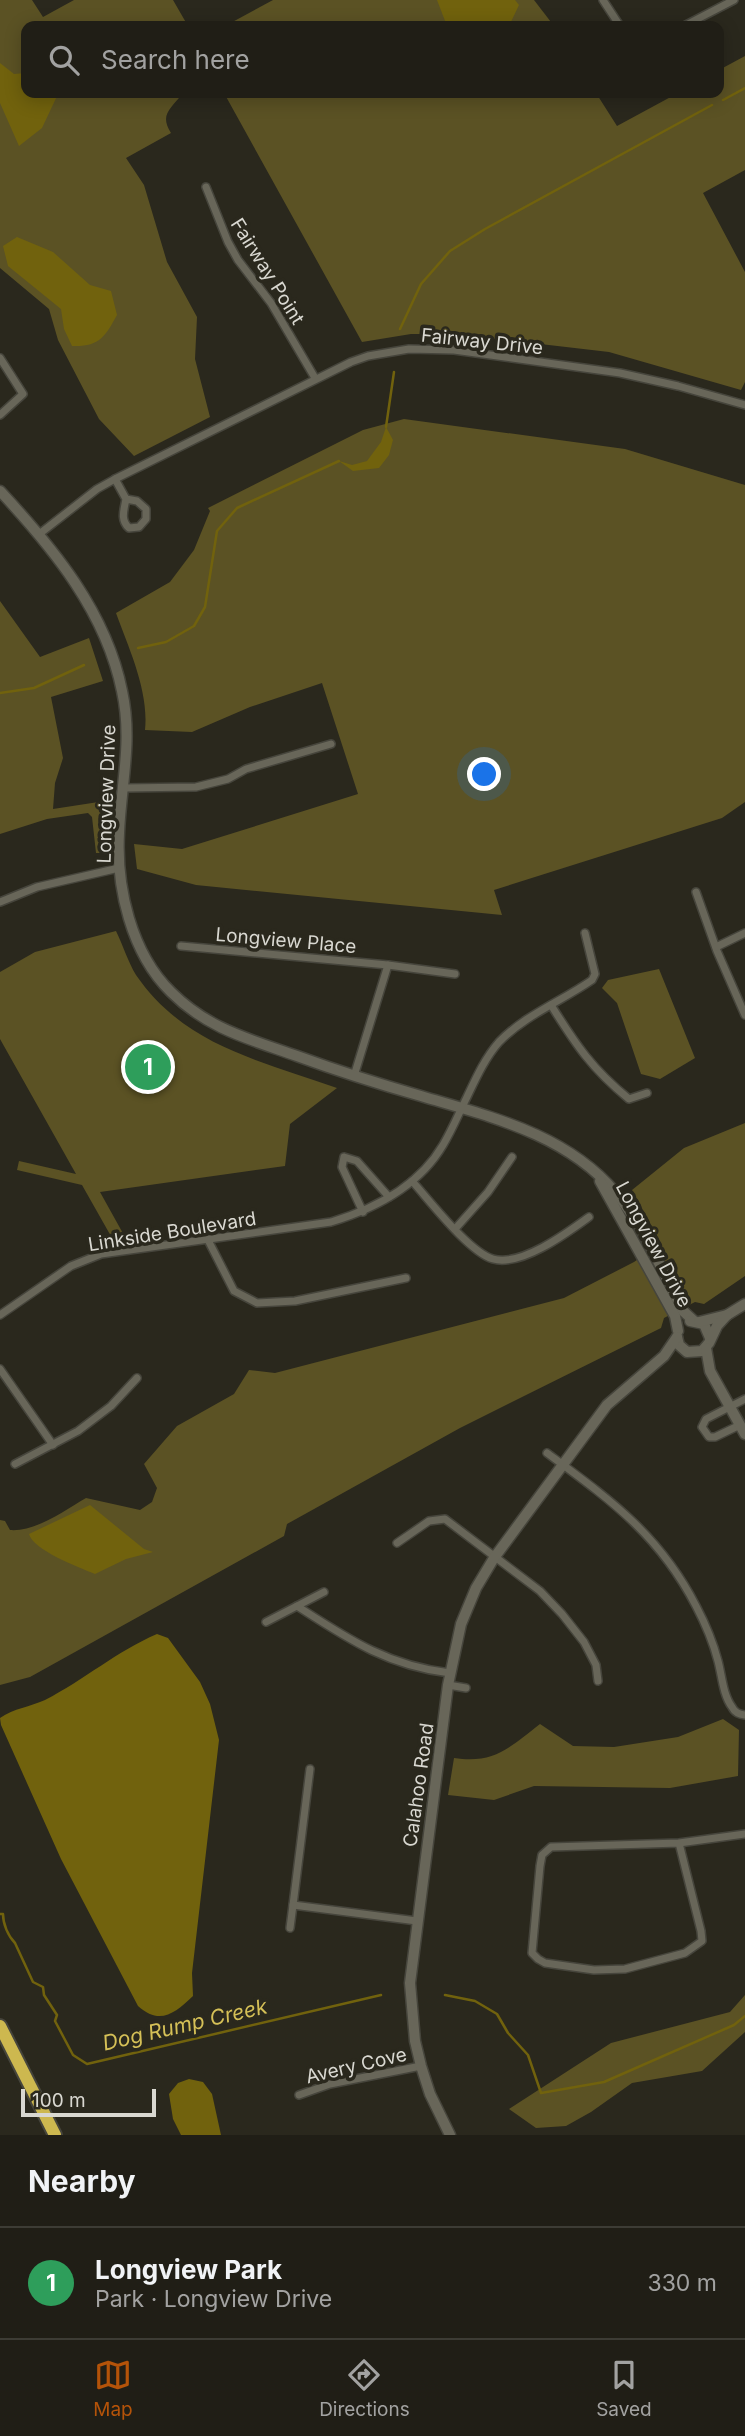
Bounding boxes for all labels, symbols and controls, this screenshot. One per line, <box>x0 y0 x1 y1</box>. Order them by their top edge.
search box <box>21 21 724 98</box>
icon: search <box>45 41 83 79</box>
text: Search here <box>101 44 250 75</box>
street label: Fairway Point <box>226 214 309 329</box>
street label: Fairway Drive <box>420 324 544 359</box>
street label: Longview Drive <box>93 724 120 864</box>
your location <box>467 757 501 791</box>
street label: Longview Place <box>215 923 357 958</box>
pin: 1 <box>125 1041 171 1093</box>
street label: Longview Drive <box>611 1177 696 1311</box>
street label: Linkside Boulevard <box>86 1207 258 1256</box>
street label: Calahoo Road <box>398 1722 439 1849</box>
water label: Dog Rump Creek <box>100 1993 270 2056</box>
street label: Avery Cove <box>303 2043 409 2088</box>
scale bar <box>21 2086 156 2118</box>
text: 100 m <box>32 2089 86 2112</box>
text: Nearby <box>28 2163 136 2199</box>
text: Longview Park <box>95 2254 282 2285</box>
text: 1 <box>46 2269 56 2297</box>
text: 330 m <box>647 2269 717 2297</box>
text: Park · Longview Drive <box>95 2285 332 2313</box>
tab: Map <box>93 2356 133 2421</box>
tab: Directions <box>319 2356 410 2421</box>
tab: Saved <box>596 2356 652 2421</box>

